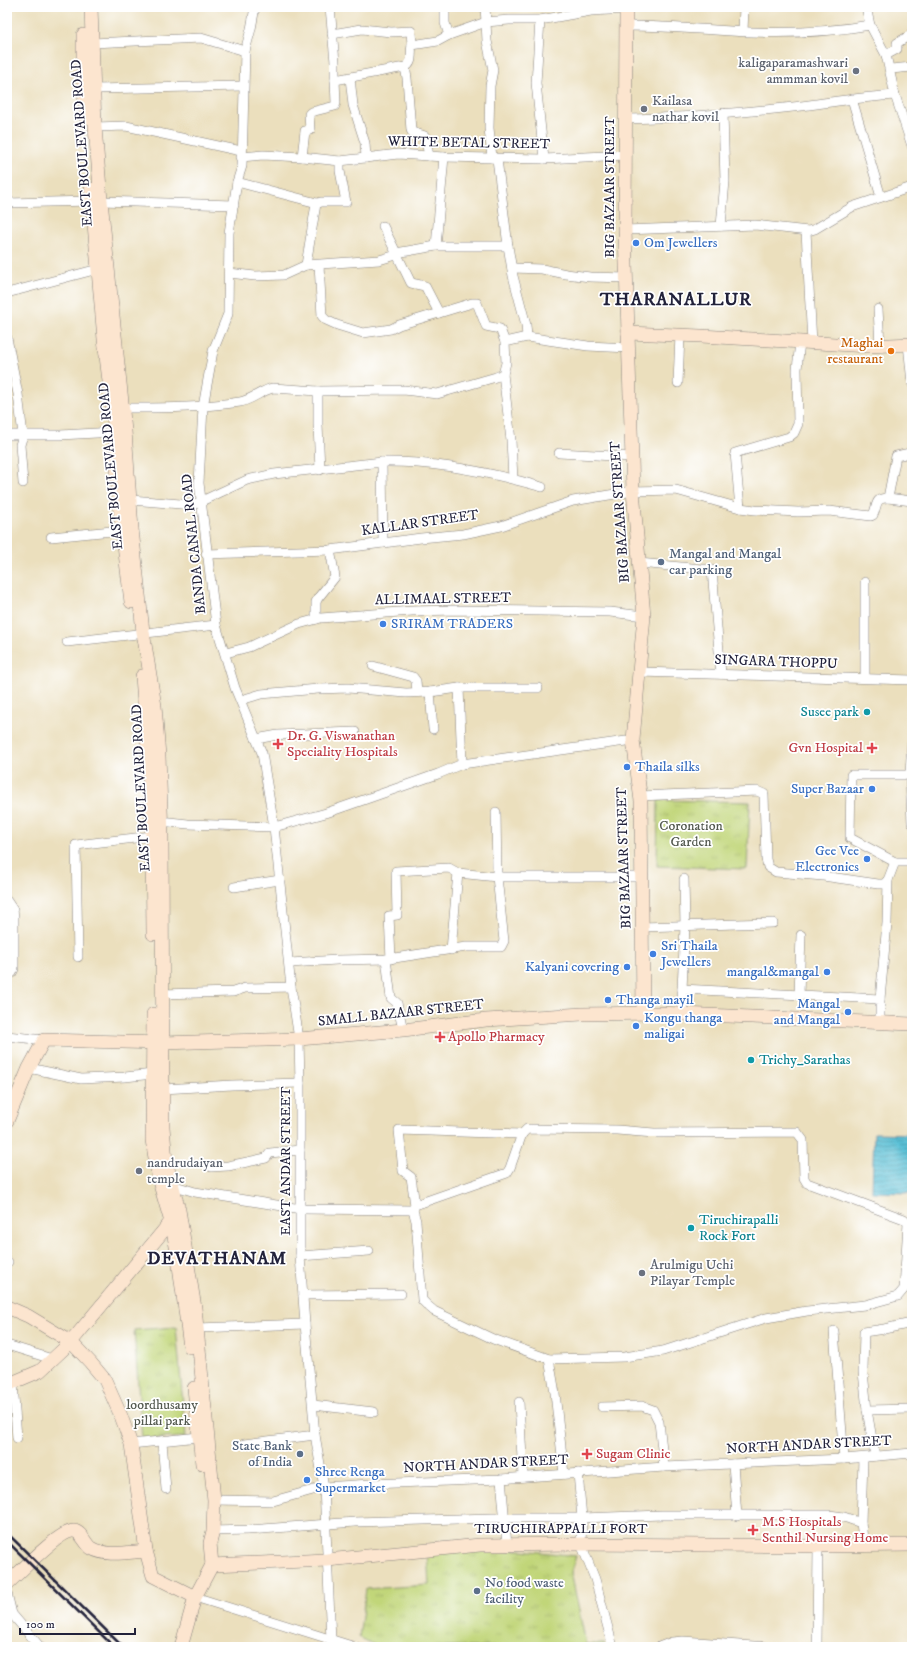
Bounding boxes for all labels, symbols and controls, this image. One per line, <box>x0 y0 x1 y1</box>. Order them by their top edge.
place label: kaligaparamashwari ammman kovil <box>738 54 849 88</box>
street label: EAST BOULEVARD ROAD <box>67 59 97 227</box>
marker: kaligaparamashwari ammman kovil <box>851 66 861 76</box>
place label: Kailasa nathar kovil <box>652 92 720 126</box>
marker: Kailasa nathar kovil <box>639 104 649 114</box>
street label: BIG BAZAAR STREET <box>601 116 619 258</box>
street label: WHITE BETAL STREET <box>387 133 551 153</box>
place label: Om Jewellers <box>644 234 718 252</box>
marker: Om Jewellers <box>631 238 641 248</box>
district label: THARANALLUR <box>599 289 752 311</box>
place label: Maghai restaurant <box>827 334 884 368</box>
marker: Maghai restaurant <box>886 346 896 356</box>
street label: EAST BOULEVARD ROAD <box>95 382 127 550</box>
street label: BIG BAZAAR STREET <box>606 440 634 583</box>
street label: BANDA CANAL ROAD <box>178 473 210 615</box>
street label: KALLAR STREET <box>360 506 480 540</box>
place label: Mangal and Mangal car parking <box>669 545 782 579</box>
marker: Mangal and Mangal car parking <box>656 557 666 567</box>
street label: ALLIMAAL STREET <box>375 589 512 609</box>
place label: SRIRAM TRADERS <box>391 615 513 633</box>
marker: SRIRAM TRADERS <box>378 619 388 629</box>
street label: SINGARA THOPPU <box>714 651 838 673</box>
place label: Susee park <box>801 703 859 721</box>
street label: EAST BOULEVARD ROAD <box>128 704 154 872</box>
marker: Susee park <box>862 707 872 717</box>
place label: Dr. G. Viswanathan Speciality Hospitals <box>287 727 398 761</box>
marker: Dr. G. Viswanathan Speciality Hospitals <box>272 738 284 750</box>
place label: Gvn Hospital <box>788 739 864 757</box>
marker: Gvn Hospital <box>866 742 878 754</box>
place label: Thaila silks <box>635 758 700 776</box>
marker: Thaila silks <box>622 762 632 772</box>
place label: Super Bazaar <box>791 780 865 798</box>
marker: Super Bazaar <box>867 784 877 794</box>
street label: BIG BAZAAR STREET <box>613 786 635 929</box>
park label: Coronation Garden <box>659 817 723 851</box>
place label: Gee Vee Electronics <box>795 842 859 876</box>
marker: Gee Vee Electronics <box>862 854 872 864</box>
place label: Sri Thaila Jewellers <box>659 937 718 971</box>
marker: Sri Thaila Jewellers <box>648 949 658 959</box>
place label: Kalyani covering <box>525 958 619 976</box>
marker: Kalyani covering <box>622 962 632 972</box>
place label: mangal&mangal <box>727 963 820 981</box>
marker: mangal&mangal <box>822 967 832 977</box>
place label: Thanga mayil <box>616 991 695 1009</box>
street label: SMALL BAZAAR STREET <box>317 995 485 1031</box>
marker: Thanga mayil <box>603 995 613 1005</box>
place label: Mangal and Mangal <box>774 995 841 1029</box>
marker: Mangal and Mangal <box>843 1007 853 1017</box>
place label: Kongu thanga maligai <box>644 1009 722 1043</box>
marker: Kongu thanga maligai <box>631 1021 641 1031</box>
place label: Apollo Pharmacy <box>448 1028 545 1046</box>
marker: Apollo Pharmacy <box>435 1032 445 1042</box>
place label: Trichy_Sarathas <box>759 1051 851 1069</box>
marker: Trichy_Sarathas <box>746 1055 756 1065</box>
street label: EAST ANDAR STREET <box>277 1086 295 1236</box>
place label: nandrudaiyan temple <box>147 1154 224 1188</box>
marker: nandrudaiyan temple <box>134 1166 144 1176</box>
place label: Tiruchirapalli Rock Fort <box>699 1211 779 1245</box>
marker: Tiruchirapalli Rock Fort <box>686 1223 696 1233</box>
district label: DEVATHANAM <box>147 1248 287 1270</box>
place label: Arulmigu Uchi Pilayar Temple <box>650 1256 735 1290</box>
marker: Arulmigu Uchi Pilayar Temple <box>637 1268 647 1278</box>
park label: loordhusamy pillai park <box>126 1396 198 1430</box>
street label: NORTH ANDAR STREET <box>726 1432 892 1458</box>
place label: State Bank of India <box>232 1437 292 1471</box>
place label: Sugam Clinic <box>596 1445 670 1463</box>
marker: Sugam Clinic <box>581 1448 593 1460</box>
marker: State Bank of India <box>295 1449 305 1459</box>
street label: NORTH ANDAR STREET <box>403 1451 569 1477</box>
place label: Shree Renga Supermarket <box>315 1463 386 1497</box>
marker: Shree Renga Supermarket <box>302 1475 312 1485</box>
place label: M.S Hospitals Senthil Nursing Home <box>762 1513 888 1547</box>
street label: TIRUCHIRAPPALLI FORT <box>474 1520 648 1538</box>
marker: M.S Hospitals Senthil Nursing Home <box>747 1524 759 1536</box>
place label: No food waste facility <box>485 1574 564 1608</box>
marker: No food waste facility <box>472 1586 482 1596</box>
scale bar <box>20 1610 135 1636</box>
text: 100 m <box>26 1617 55 1632</box>

